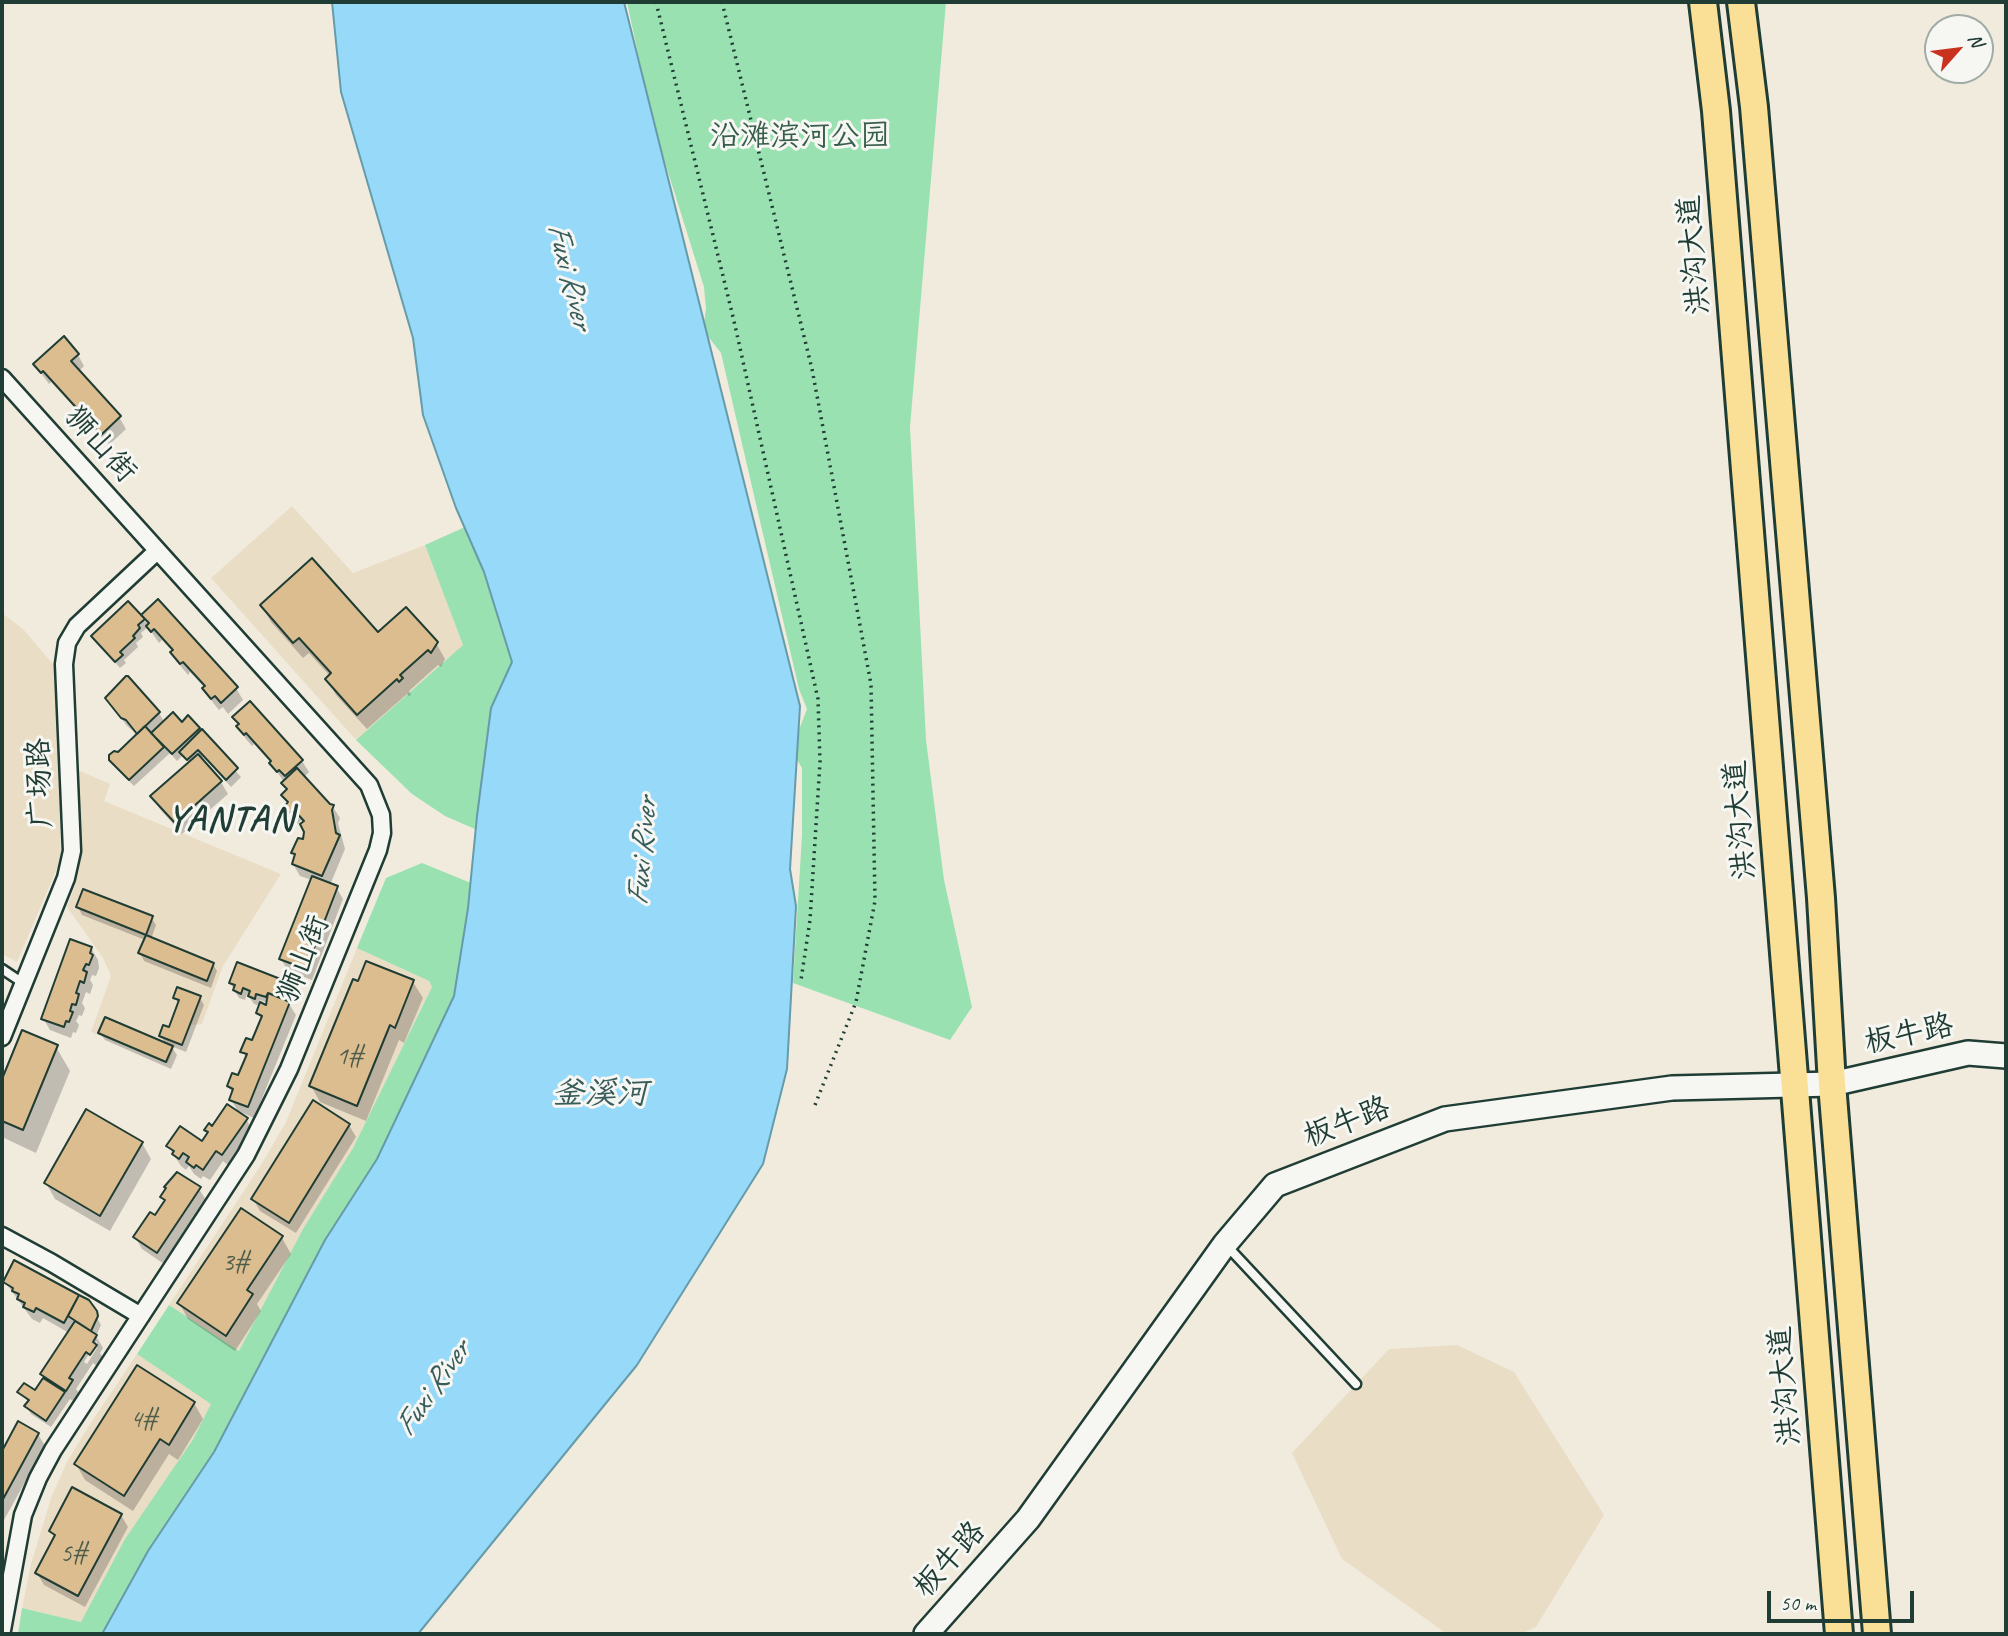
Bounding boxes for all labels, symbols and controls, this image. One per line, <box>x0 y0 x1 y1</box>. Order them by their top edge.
north arrow <box>1924 14 1994 84</box>
text: N <box>1962 29 1989 51</box>
park label: 沿滩滨河公园 <box>710 119 890 155</box>
street label: 洪沟大道 <box>1672 194 1718 316</box>
water label: Fuxi River <box>537 219 601 333</box>
street label: 狮山街 <box>57 400 143 490</box>
street label: 广场路 <box>21 737 61 829</box>
street label: 洪沟大道 <box>1718 759 1764 881</box>
water label: Fuxi River <box>619 797 667 907</box>
district label: YANTAN <box>169 798 293 842</box>
street label: 狮山街 <box>270 911 338 1007</box>
street label: 板牛路 <box>1861 1008 1957 1062</box>
house number: 1# <box>336 1041 362 1073</box>
water label: 釜溪河 <box>552 1076 648 1114</box>
street label: 板牛路 <box>1299 1090 1395 1156</box>
house number: 3# <box>222 1247 248 1279</box>
street label: 洪沟大道 <box>1763 1325 1809 1447</box>
water label: Fuxi River <box>387 1334 479 1444</box>
house number: 4# <box>130 1404 156 1436</box>
street label: 板牛路 <box>907 1515 993 1605</box>
house number: 5# <box>60 1538 86 1570</box>
scale bar <box>1770 1576 1917 1620</box>
text: 50 m <box>1780 1590 1816 1616</box>

